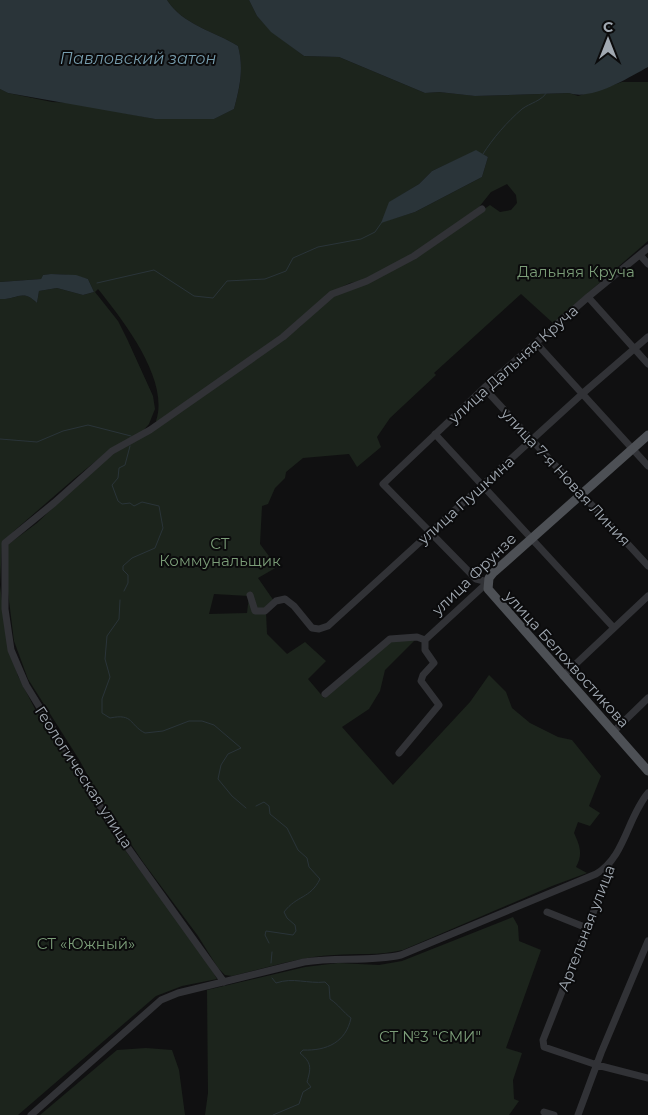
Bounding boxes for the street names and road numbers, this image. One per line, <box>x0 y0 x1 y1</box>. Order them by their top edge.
street label: улица Дальняя Круча <box>443 301 582 428</box>
street label: улица 7-я Новая Линия <box>496 403 635 550</box>
street label: улица Пушкина <box>413 452 518 549</box>
street label: улица Фрунзе <box>427 529 520 620</box>
street label: улица Белохвостикова <box>500 586 633 731</box>
street label: Геологическая улица <box>31 702 137 852</box>
street label: Артельная улица <box>553 862 619 994</box>

